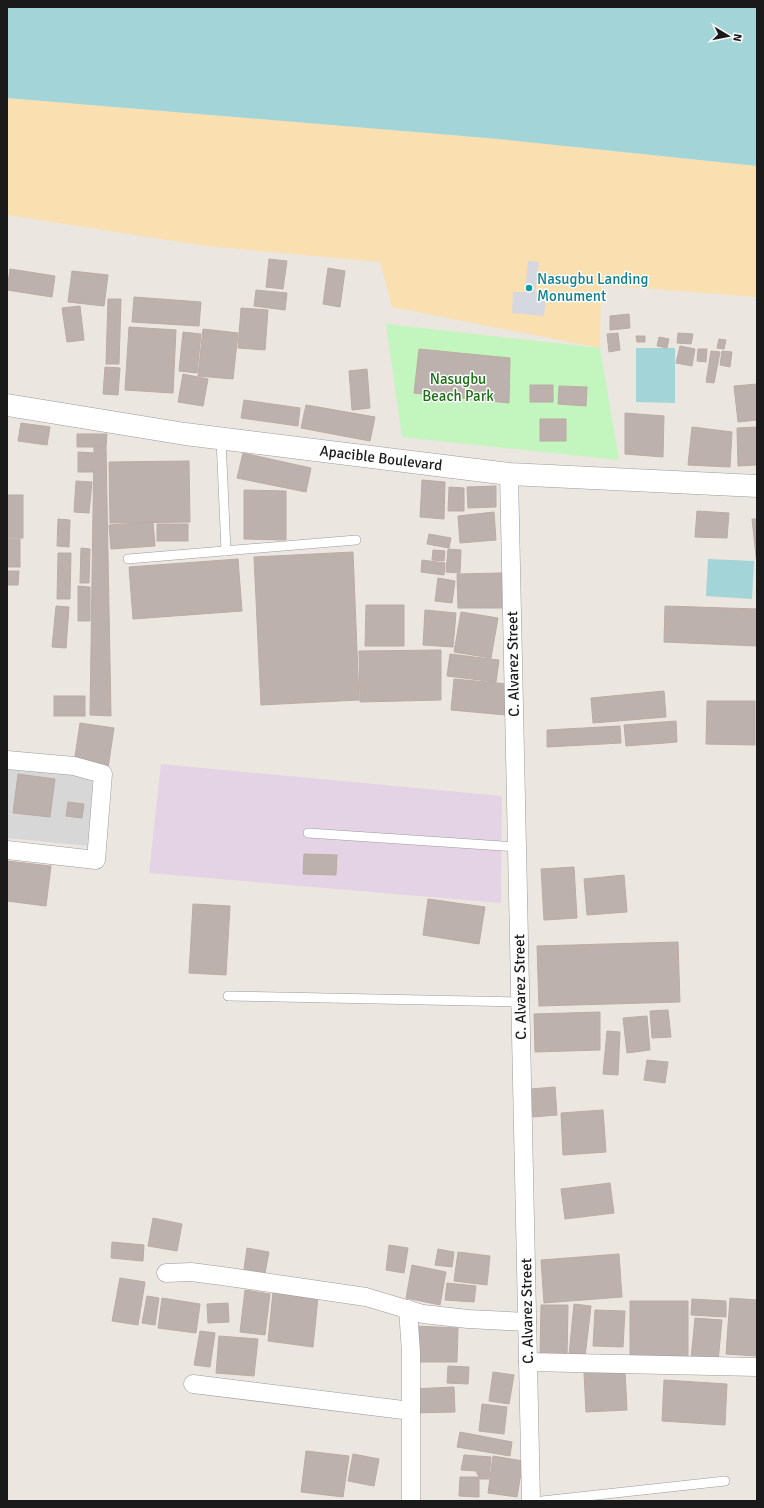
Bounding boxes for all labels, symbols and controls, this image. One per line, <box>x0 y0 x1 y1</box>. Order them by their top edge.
north arrow <box>708 16 748 56</box>
text: N <box>730 33 744 43</box>
place label: Nasugbu Landing Monument <box>537 270 649 305</box>
marker: Nasugbu Landing Monument <box>524 283 534 293</box>
park label: Nasugbu Beach Park <box>422 370 494 405</box>
street label: Apacible Boulevard <box>319 442 443 474</box>
street label: C. Alvarez Street <box>503 611 523 717</box>
street label: C. Alvarez Street <box>510 934 530 1040</box>
street label: C. Alvarez Street <box>517 1258 537 1364</box>

